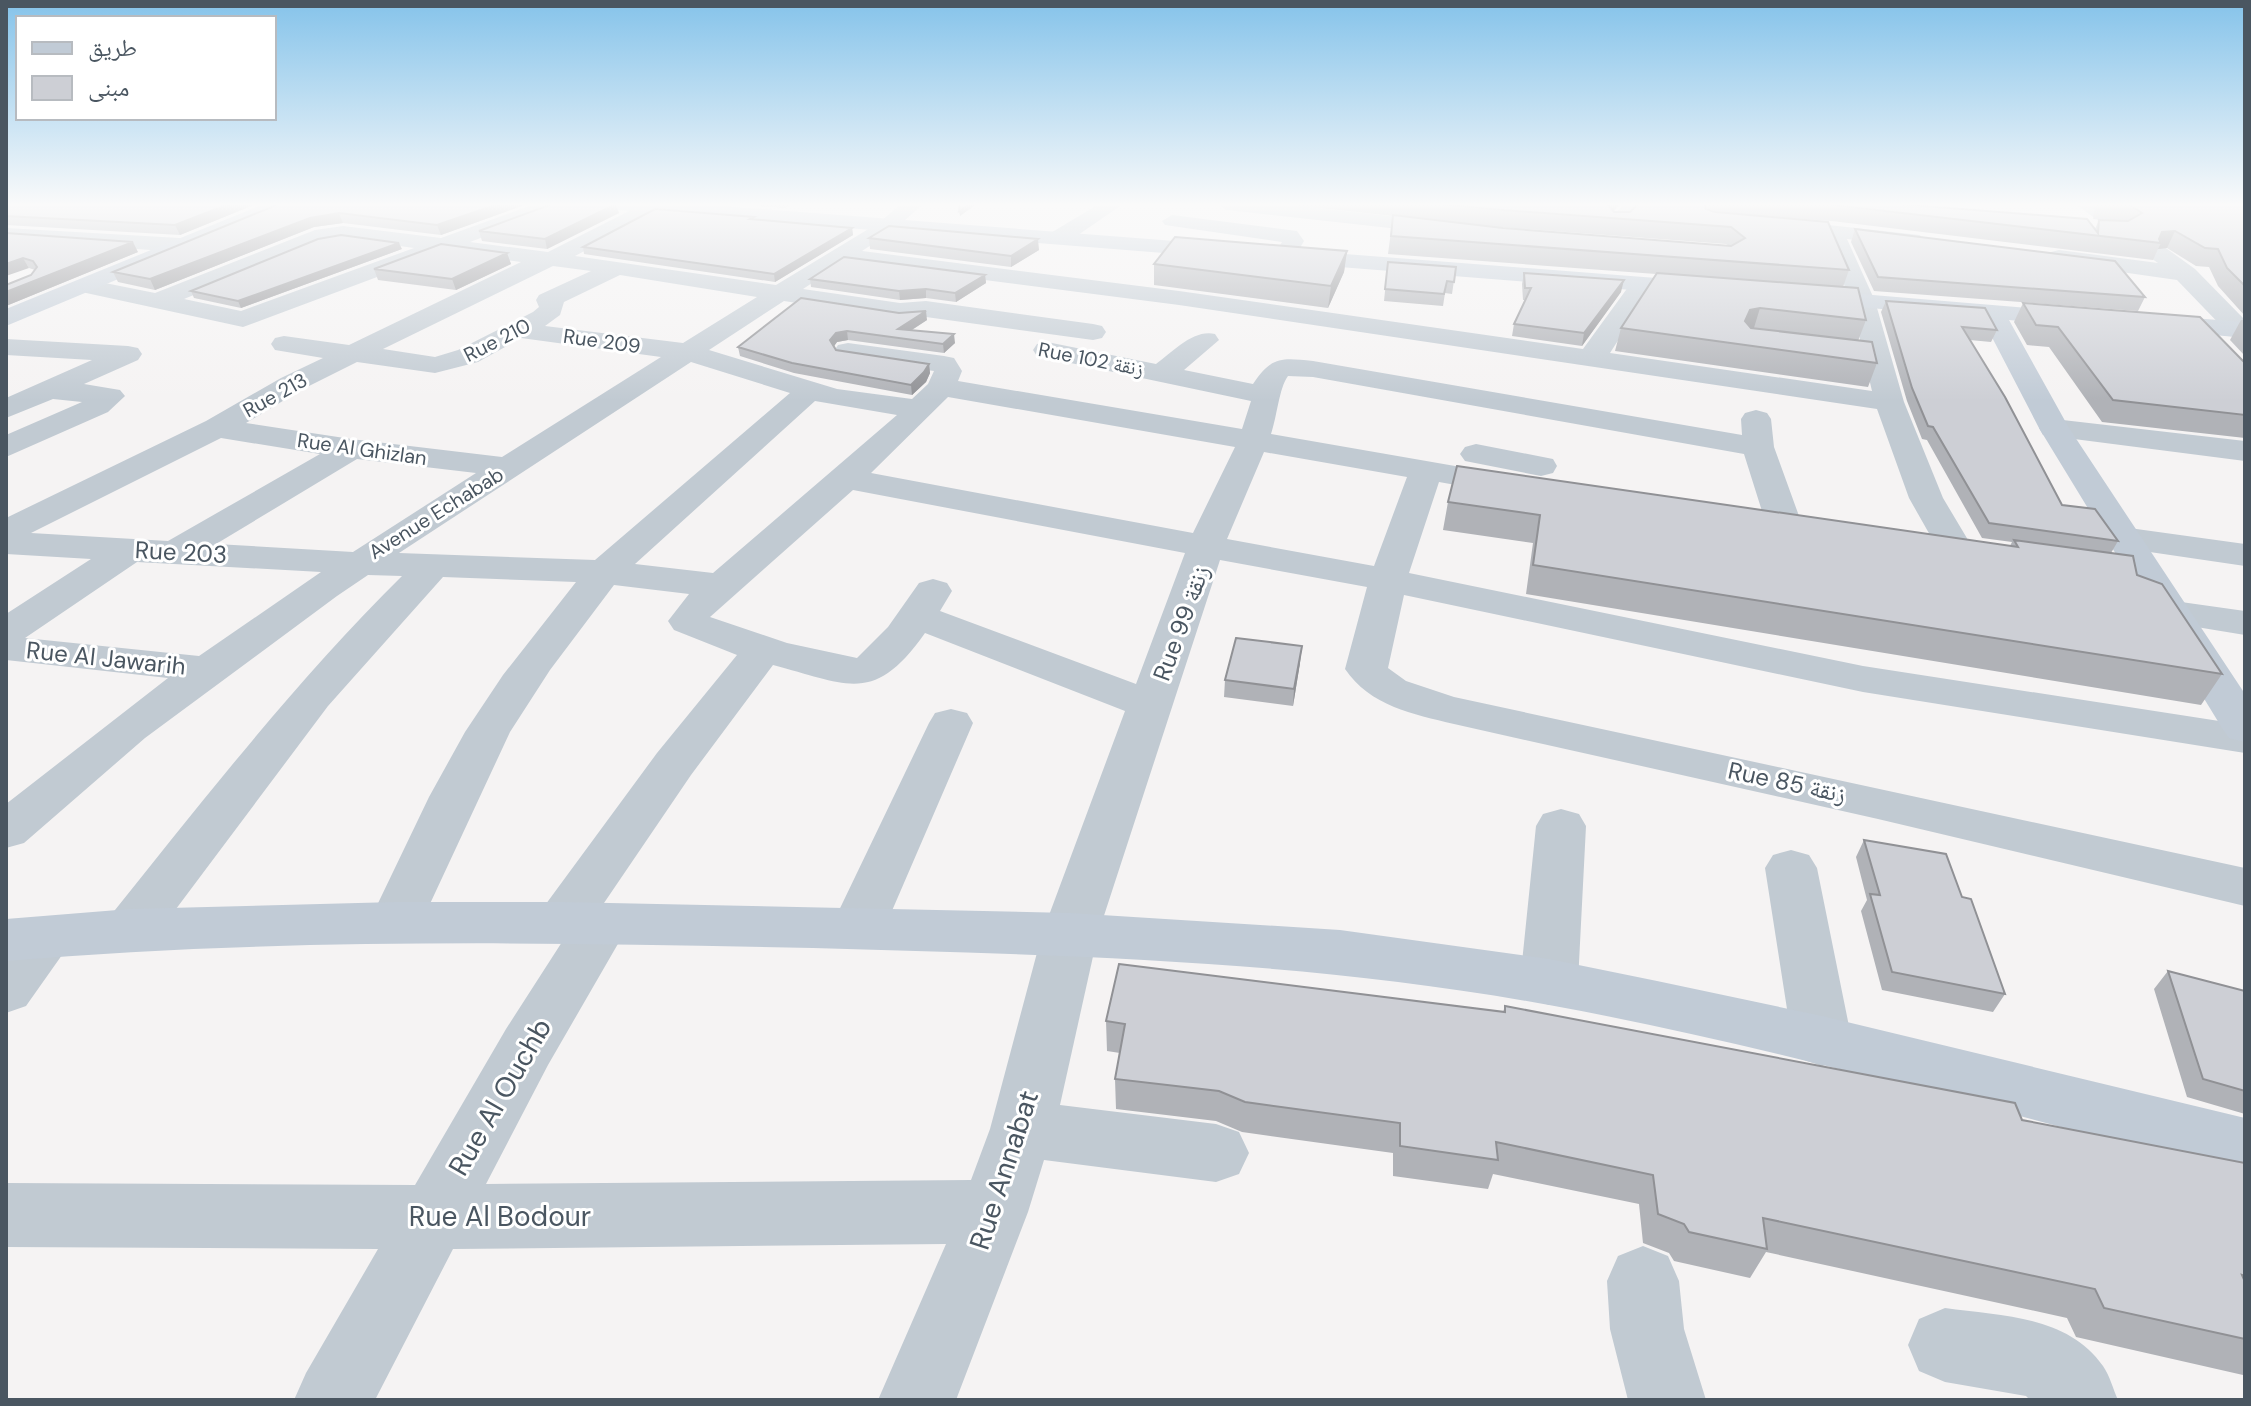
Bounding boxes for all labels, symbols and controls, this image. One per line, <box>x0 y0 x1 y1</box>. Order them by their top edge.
legend <box>16 16 276 120</box>
text: طريق <box>88 32 137 63</box>
text: مبنى <box>88 72 129 103</box>
street label: Rue 210 <box>459 312 535 368</box>
street label: Rue 209 <box>562 323 642 359</box>
street label: Rue 102 زنقة <box>1036 336 1146 382</box>
street label: Rue 213 <box>238 367 312 423</box>
street label: Rue Al Ghizlan <box>296 427 428 471</box>
street label: Avenue Echabab <box>364 461 508 565</box>
street label: Rue 203 <box>134 534 228 570</box>
street label: Rue 99 زنقة <box>1146 561 1216 685</box>
street label: Rue Al Jawarih <box>25 634 187 682</box>
street label: Rue 85 زنقة <box>1725 754 1849 810</box>
street label: Rue Al Ouchb <box>440 1012 560 1182</box>
street label: Rue Annabat <box>961 1086 1047 1254</box>
street label: Rue Al Bodour <box>409 1198 591 1235</box>

